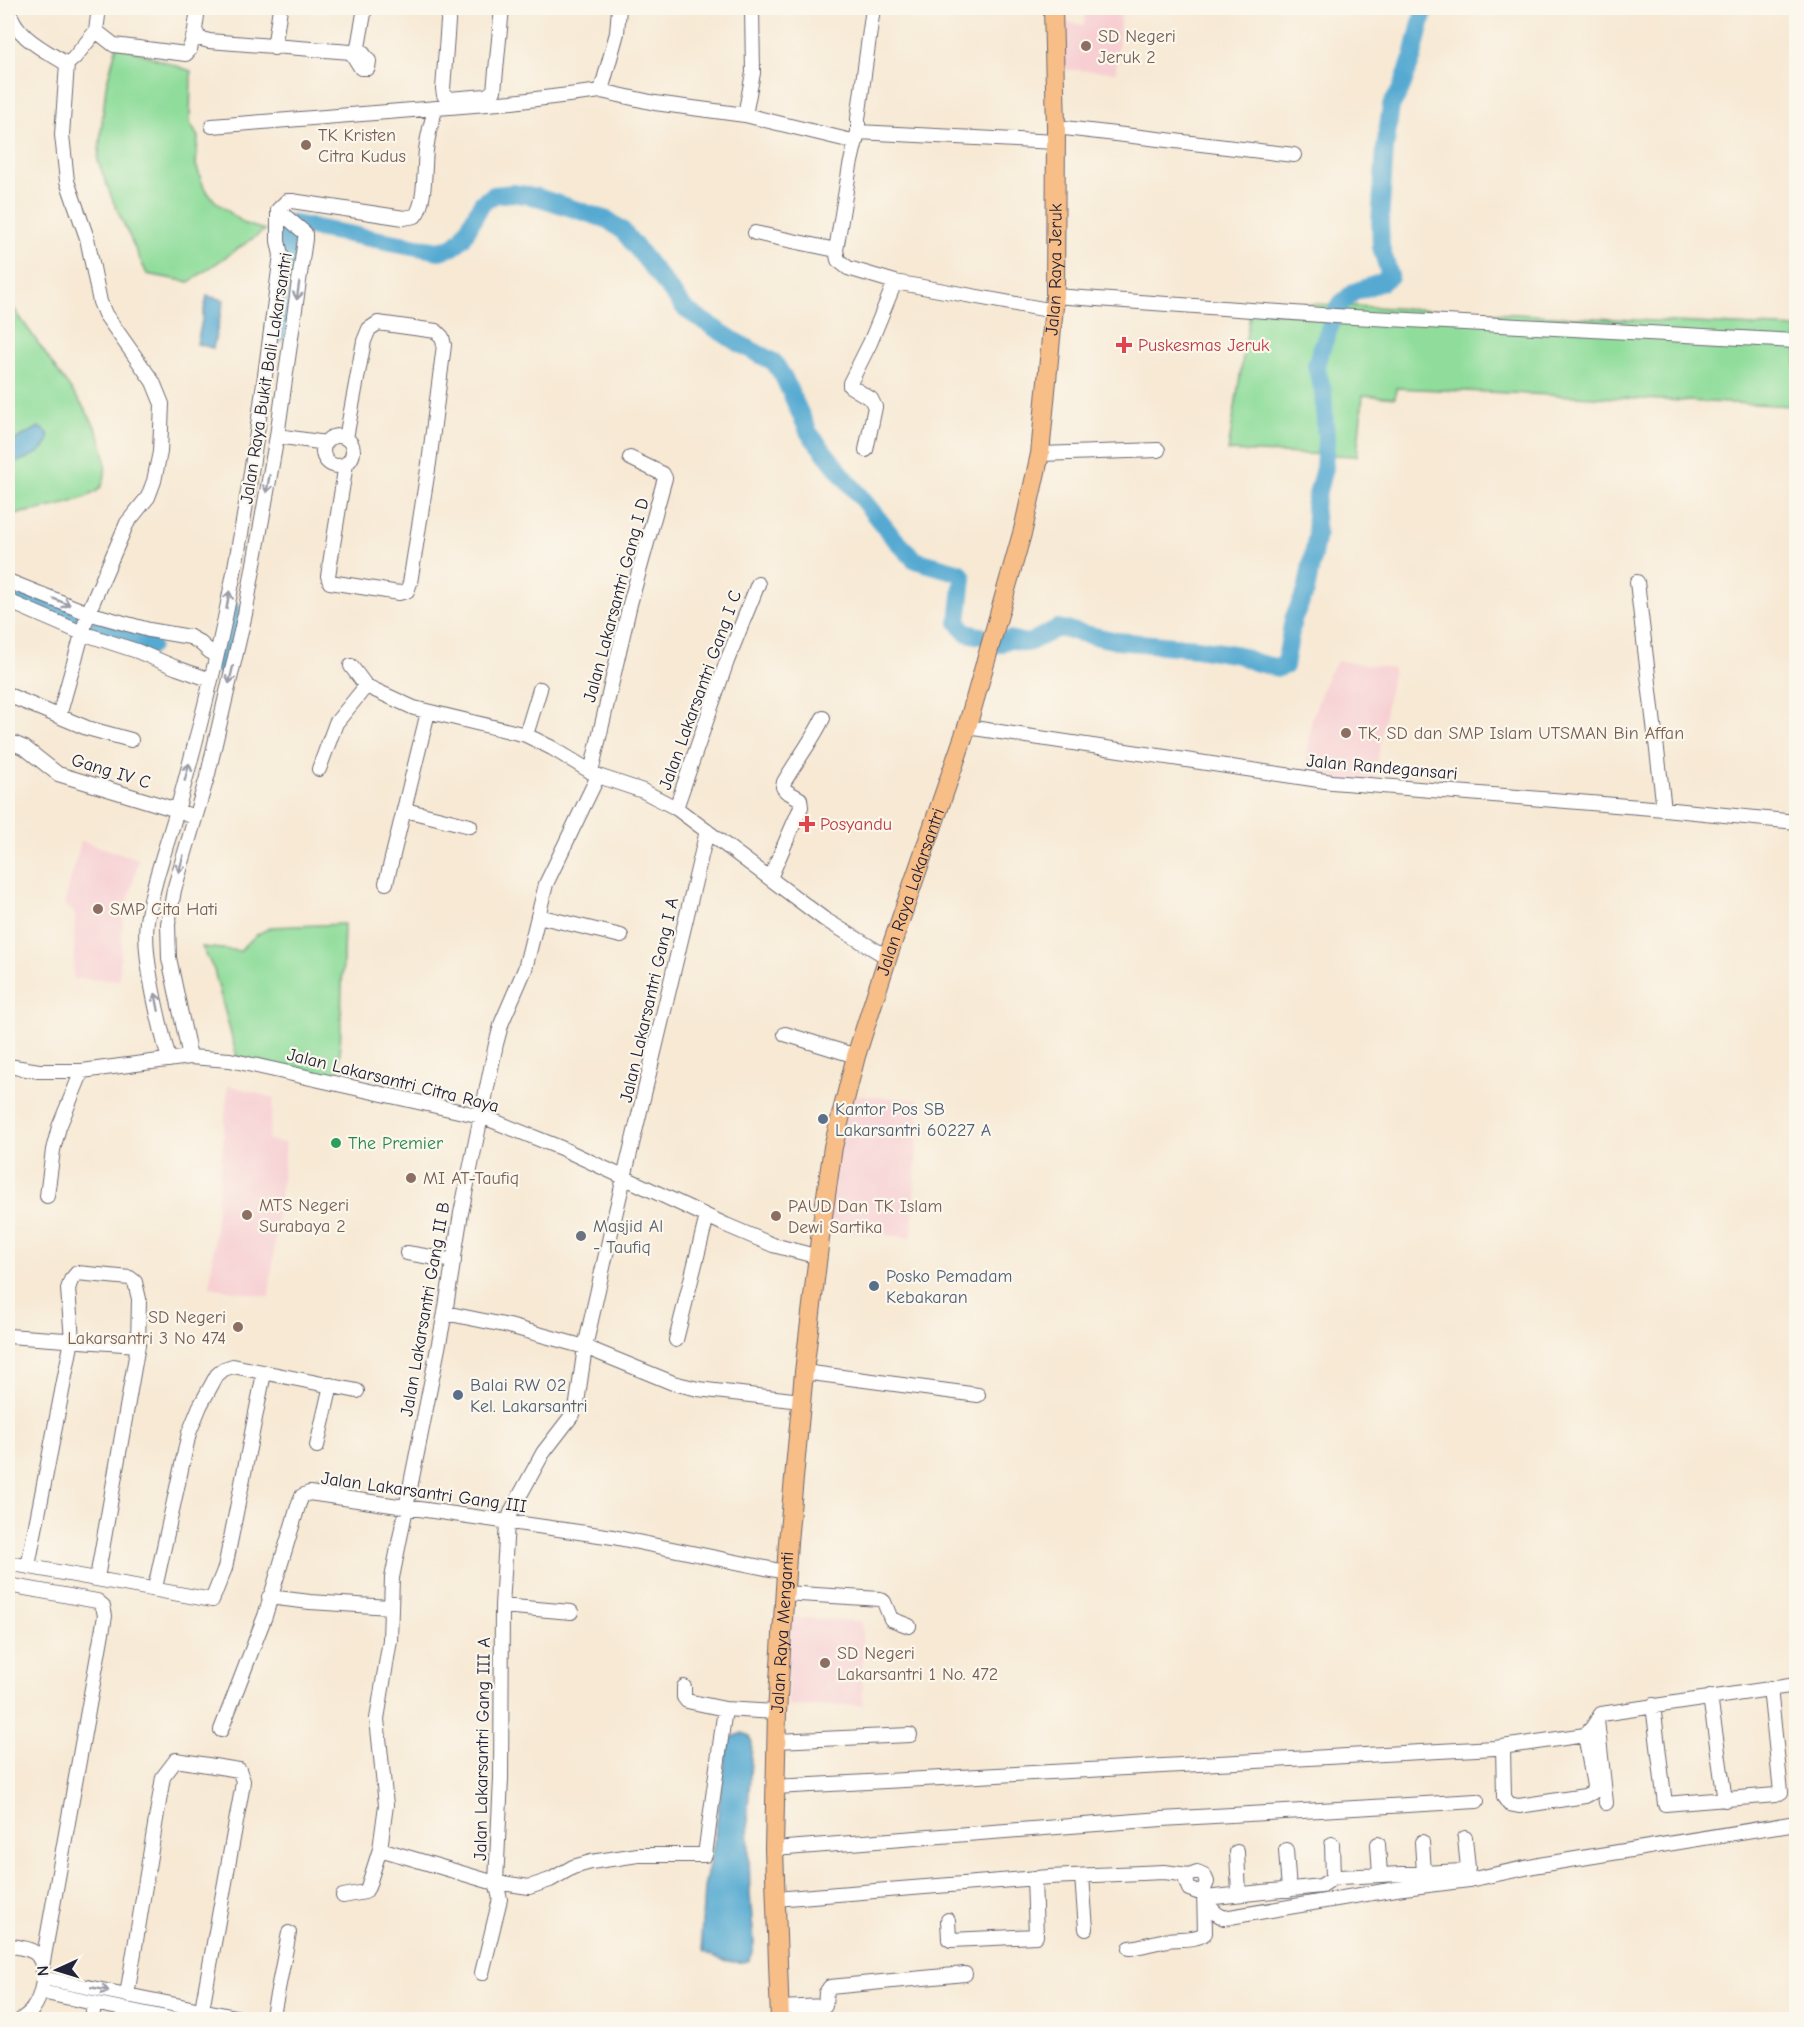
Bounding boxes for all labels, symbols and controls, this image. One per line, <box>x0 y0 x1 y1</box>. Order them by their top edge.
place label: SD Negeri Jeruk 2 <box>1098 26 1176 68</box>
marker: SD Negeri Jeruk 2 <box>1079 39 1093 53</box>
place label: TK Kristen Citra Kudus <box>318 125 406 167</box>
marker: TK Kristen Citra Kudus <box>299 138 313 152</box>
street label: Jalan Raya Jeruk <box>1041 203 1067 336</box>
street label: Jalan Raya Bukit Bali Lakarsantri <box>236 251 297 505</box>
one-way arrow <box>292 281 303 301</box>
place label: Puskesmas Jeruk <box>1138 335 1270 356</box>
marker: Puskesmas Jeruk <box>1115 336 1133 354</box>
one-way arrow <box>262 474 273 493</box>
street label: Jalan Lakarsantri Gang I D <box>579 496 654 705</box>
street label: Jalan Lakarsantri Gang I C <box>655 588 746 793</box>
one-way arrow <box>223 591 234 611</box>
one-way arrow <box>52 597 71 608</box>
one-way arrow <box>224 666 236 685</box>
place label: TK, SD dan SMP Islam UTSMAN Bin Affan <box>1358 723 1684 744</box>
marker: TK, SD dan SMP Islam UTSMAN Bin Affan <box>1339 726 1353 740</box>
street label: Gang IV C <box>69 750 153 793</box>
street label: Jalan Randegansari <box>1305 750 1458 785</box>
one-way arrow <box>182 762 193 781</box>
street label: Jalan Raya Lakarsantri <box>873 805 949 978</box>
place label: Posyandu <box>820 814 892 835</box>
marker: Posyandu <box>798 815 816 833</box>
one-way arrow <box>175 854 186 873</box>
street label: Jalan Lakarsantri Gang I A <box>616 896 683 1105</box>
place label: SMP Cita Hati <box>110 899 218 920</box>
marker: SMP Cita Hati <box>91 902 105 916</box>
one-way arrow <box>151 993 162 1013</box>
street label: Jalan Lakarsantri Citra Raya <box>285 1044 501 1117</box>
place label: Kantor Pos SB Lakarsantri 60227 A <box>835 1099 991 1141</box>
marker: Kantor Pos SB Lakarsantri 60227 A <box>816 1112 830 1126</box>
place label: The Premier <box>348 1133 444 1154</box>
marker: The Premier <box>329 1136 343 1150</box>
place label: MI AT-Taufiq <box>423 1168 519 1189</box>
marker: MI AT-Taufiq <box>404 1171 418 1185</box>
place label: MTS Negeri Surabaya 2 <box>259 1195 349 1237</box>
place label: PAUD Dan TK Islam Dewi Sartika <box>788 1196 942 1238</box>
street label: Jalan Lakarsantri Gang II B <box>396 1200 455 1418</box>
marker: MTS Negeri Surabaya 2 <box>240 1208 254 1222</box>
marker: PAUD Dan TK Islam Dewi Sartika <box>769 1209 783 1223</box>
place label: Masjid Al - Taufiq <box>593 1216 663 1258</box>
marker: Masjid Al - Taufiq <box>574 1229 588 1243</box>
place label: Posko Pemadam Kebakaran <box>886 1266 1012 1308</box>
marker: Posko Pemadam Kebakaran <box>867 1279 881 1293</box>
place label: SD Negeri Lakarsantri 3 No 474 <box>67 1307 226 1349</box>
marker: SD Negeri Lakarsantri 3 No 474 <box>231 1320 245 1334</box>
place label: Balai RW 02 Kel. Lakarsantri <box>470 1375 588 1417</box>
marker: Balai RW 02 Kel. Lakarsantri <box>451 1388 465 1402</box>
street label: Jalan Lakarsantri Gang III <box>320 1468 528 1517</box>
street label: Jalan Raya Menganti <box>767 1551 798 1714</box>
street label: Jalan Lakarsantri Gang III A <box>470 1637 495 1861</box>
place label: SD Negeri Lakarsantri 1 No. 472 <box>837 1643 998 1685</box>
marker: SD Negeri Lakarsantri 1 No. 472 <box>818 1656 832 1670</box>
north arrow <box>27 1940 87 2000</box>
text: N <box>34 1965 52 1977</box>
one-way arrow <box>90 1984 110 1995</box>

